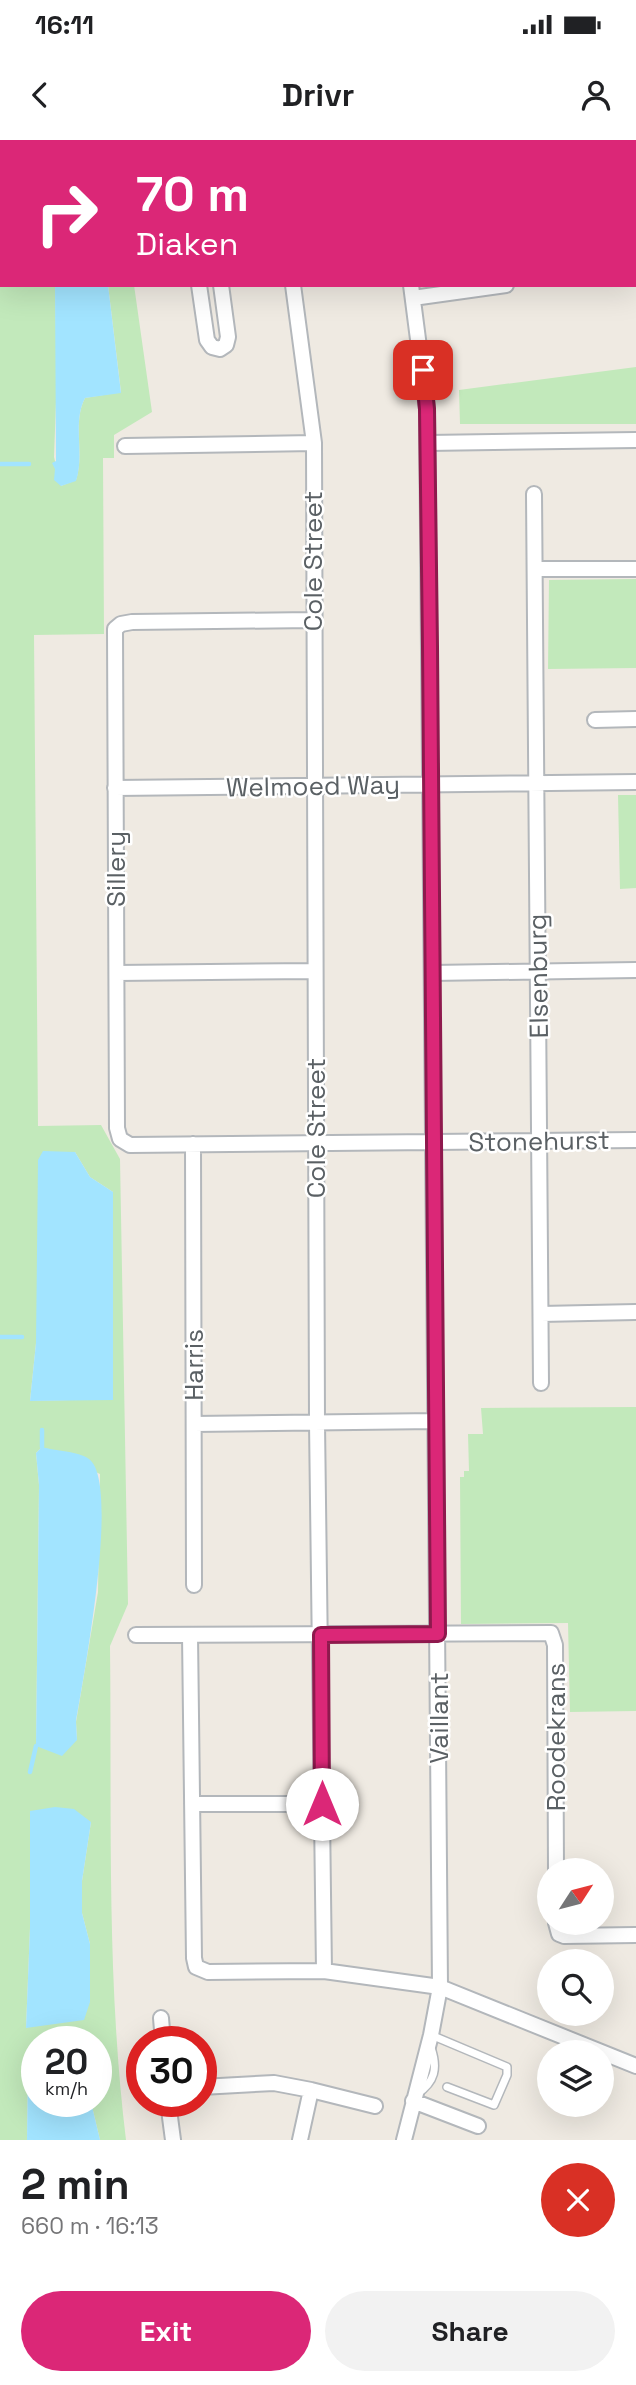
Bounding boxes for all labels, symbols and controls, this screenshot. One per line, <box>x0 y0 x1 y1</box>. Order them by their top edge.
text: 16:11 <box>35 8 94 42</box>
text: Drivr <box>282 75 354 115</box>
icon: back <box>21 76 59 114</box>
icon: person <box>577 76 615 114</box>
text: 70 m <box>136 163 249 225</box>
icon: right <box>21 168 112 259</box>
text: Diaken <box>136 224 238 264</box>
pin <box>393 340 453 400</box>
icon: arrive <box>404 351 442 389</box>
street label: Cole Street <box>296 491 330 631</box>
street label: Welmoed Way <box>226 767 400 805</box>
street label: Sillery <box>99 831 133 907</box>
street label: Elsenburg <box>520 913 556 1039</box>
street label: Cole Street <box>299 1058 333 1198</box>
street label: Stonehurst <box>468 1123 610 1159</box>
street label: Harris <box>177 1329 211 1401</box>
street label: Roodekrans <box>539 1663 573 1811</box>
street label: Vaillant <box>422 1672 456 1764</box>
position arrow <box>285 1767 359 1841</box>
north arrow <box>537 1858 614 1936</box>
map controls <box>537 1858 614 2117</box>
button: search <box>537 1949 614 2026</box>
speed limit sign: 30 <box>126 2026 217 2117</box>
text: 20 <box>45 2040 88 2084</box>
button: layers <box>537 2040 614 2117</box>
text: km/h <box>45 2077 88 2100</box>
text: 2 min <box>21 2158 130 2211</box>
button: close <box>541 2163 615 2237</box>
text: 660 m · 16:13 <box>21 2211 159 2241</box>
button: Exit <box>21 2291 311 2371</box>
button: Share <box>325 2291 615 2371</box>

